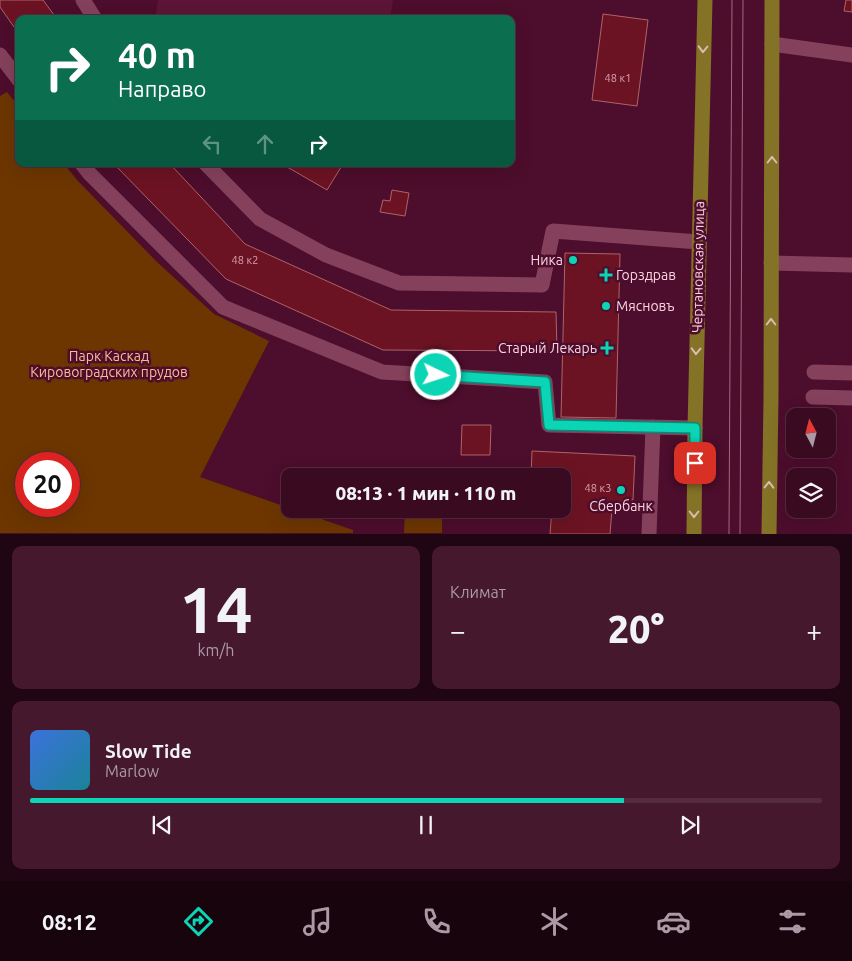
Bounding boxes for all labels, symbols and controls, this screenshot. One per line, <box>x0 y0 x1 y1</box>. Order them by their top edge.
icon: right <box>35 35 100 100</box>
text: 40 m <box>118 35 196 75</box>
one-way arrow <box>698 45 709 53</box>
house number: 48 к1 <box>605 72 631 84</box>
text: Направо <box>118 76 206 101</box>
icon: left <box>198 130 226 158</box>
icon: ahead <box>251 130 279 158</box>
icon: right <box>304 130 332 158</box>
one-way arrow <box>767 156 777 164</box>
street label: Чертановская улица <box>689 201 707 333</box>
place label: Ника <box>531 252 563 268</box>
house number: 48 к2 <box>232 254 258 266</box>
marker: Ника <box>567 254 579 266</box>
place label: Горздрав <box>616 267 676 283</box>
marker: Горздрав <box>600 269 612 281</box>
place label: Мясновъ <box>616 298 675 314</box>
marker: Мясновъ <box>600 300 612 312</box>
one-way arrow <box>766 318 776 326</box>
place label: Старый Лекарь <box>498 340 597 356</box>
marker: Старый Лекарь <box>601 342 613 354</box>
one-way arrow <box>691 347 702 355</box>
park label: Парк Каскад Кировоградских прудов <box>30 348 188 380</box>
position arrow <box>409 348 461 400</box>
north arrow <box>786 408 836 458</box>
map controls <box>786 408 836 518</box>
pin <box>674 442 716 484</box>
icon: arrive <box>681 449 709 477</box>
speed limit sign: 20 <box>15 452 80 517</box>
button: layers <box>786 468 836 518</box>
one-way arrow <box>764 481 775 489</box>
text: 08:13 · 1 мин · 110 m <box>336 482 516 504</box>
house number: 48 к3 <box>585 482 611 494</box>
marker: Сбербанк <box>615 484 627 496</box>
place label: Сбербанк <box>589 498 653 514</box>
one-way arrow <box>689 510 699 518</box>
text: 14 <box>179 572 253 645</box>
text: Климат <box>450 583 506 601</box>
text: 20° <box>608 608 664 650</box>
text: − <box>450 615 466 646</box>
text: + <box>806 615 822 646</box>
text: km/h <box>198 641 234 659</box>
text: Slow Tide <box>105 740 192 762</box>
text: Marlow <box>105 762 159 780</box>
icon: previous <box>148 811 176 839</box>
icon: pause <box>412 811 440 839</box>
icon: next <box>676 811 704 839</box>
icon: directions <box>181 904 216 939</box>
icon: music <box>300 904 335 939</box>
icon: phone <box>419 904 454 939</box>
icon: climate <box>537 904 572 939</box>
icon: car <box>656 904 691 939</box>
icon: filters <box>775 904 810 939</box>
text: 08:12 <box>42 909 97 934</box>

